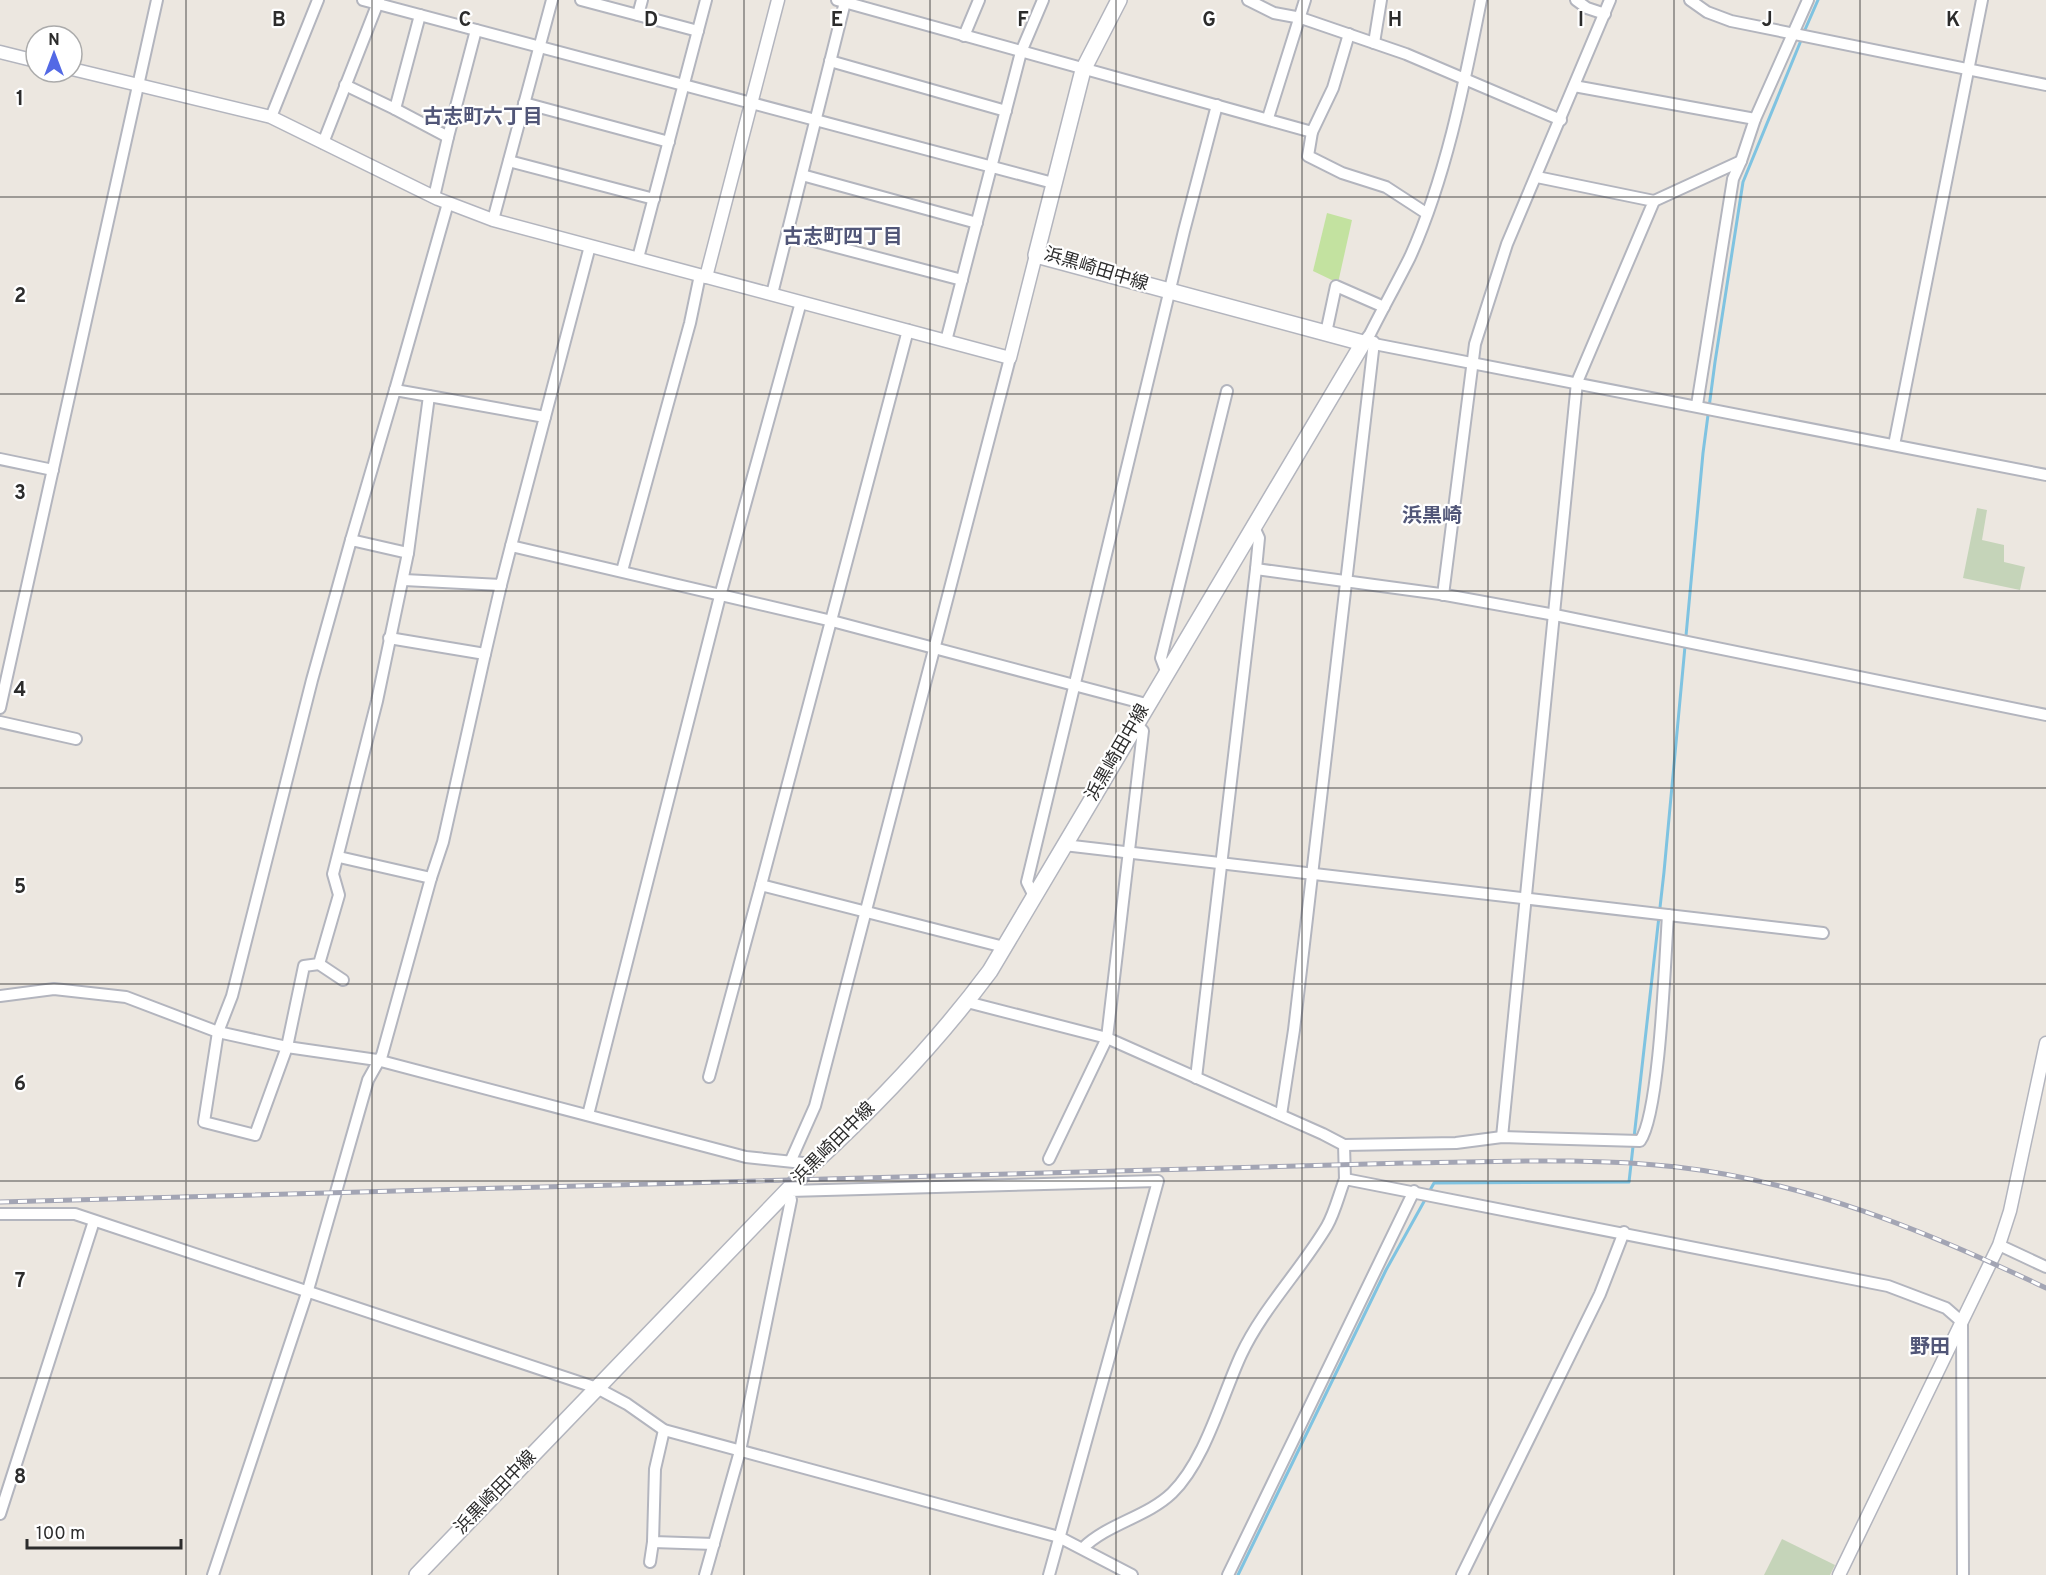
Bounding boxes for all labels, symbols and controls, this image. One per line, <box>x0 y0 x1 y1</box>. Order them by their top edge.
text: B <box>272 8 286 34</box>
text: C <box>459 8 471 34</box>
text: D <box>644 8 658 34</box>
text: E <box>831 8 843 34</box>
text: F <box>1017 8 1029 34</box>
text: G <box>1202 8 1216 34</box>
text: H <box>1388 8 1402 34</box>
text: I <box>1578 8 1584 34</box>
text: J <box>1761 8 1773 34</box>
text: K <box>1946 8 1960 34</box>
north arrow <box>24 24 84 84</box>
text: N <box>48 31 60 51</box>
text: 1 <box>16 87 24 113</box>
district label: 古志町六丁目 <box>423 105 543 131</box>
district label: 古志町四丁目 <box>783 225 903 251</box>
street label: 浜黒崎田中線 <box>1041 243 1151 297</box>
text: 2 <box>14 284 26 310</box>
text: 3 <box>14 481 26 507</box>
district label: 浜黒崎 <box>1402 504 1462 530</box>
text: 4 <box>14 678 26 704</box>
street label: 浜黒崎田中線 <box>1081 700 1155 806</box>
text: 5 <box>14 875 26 901</box>
text: 6 <box>14 1072 26 1098</box>
street label: 浜黒崎田中線 <box>788 1098 880 1190</box>
text: 7 <box>15 1269 25 1295</box>
district label: 野田 <box>1910 1335 1950 1361</box>
street label: 浜黒崎田中線 <box>450 1446 542 1540</box>
text: 8 <box>14 1465 26 1491</box>
scale bar <box>27 1512 182 1550</box>
text: 100 m <box>36 1523 85 1546</box>

